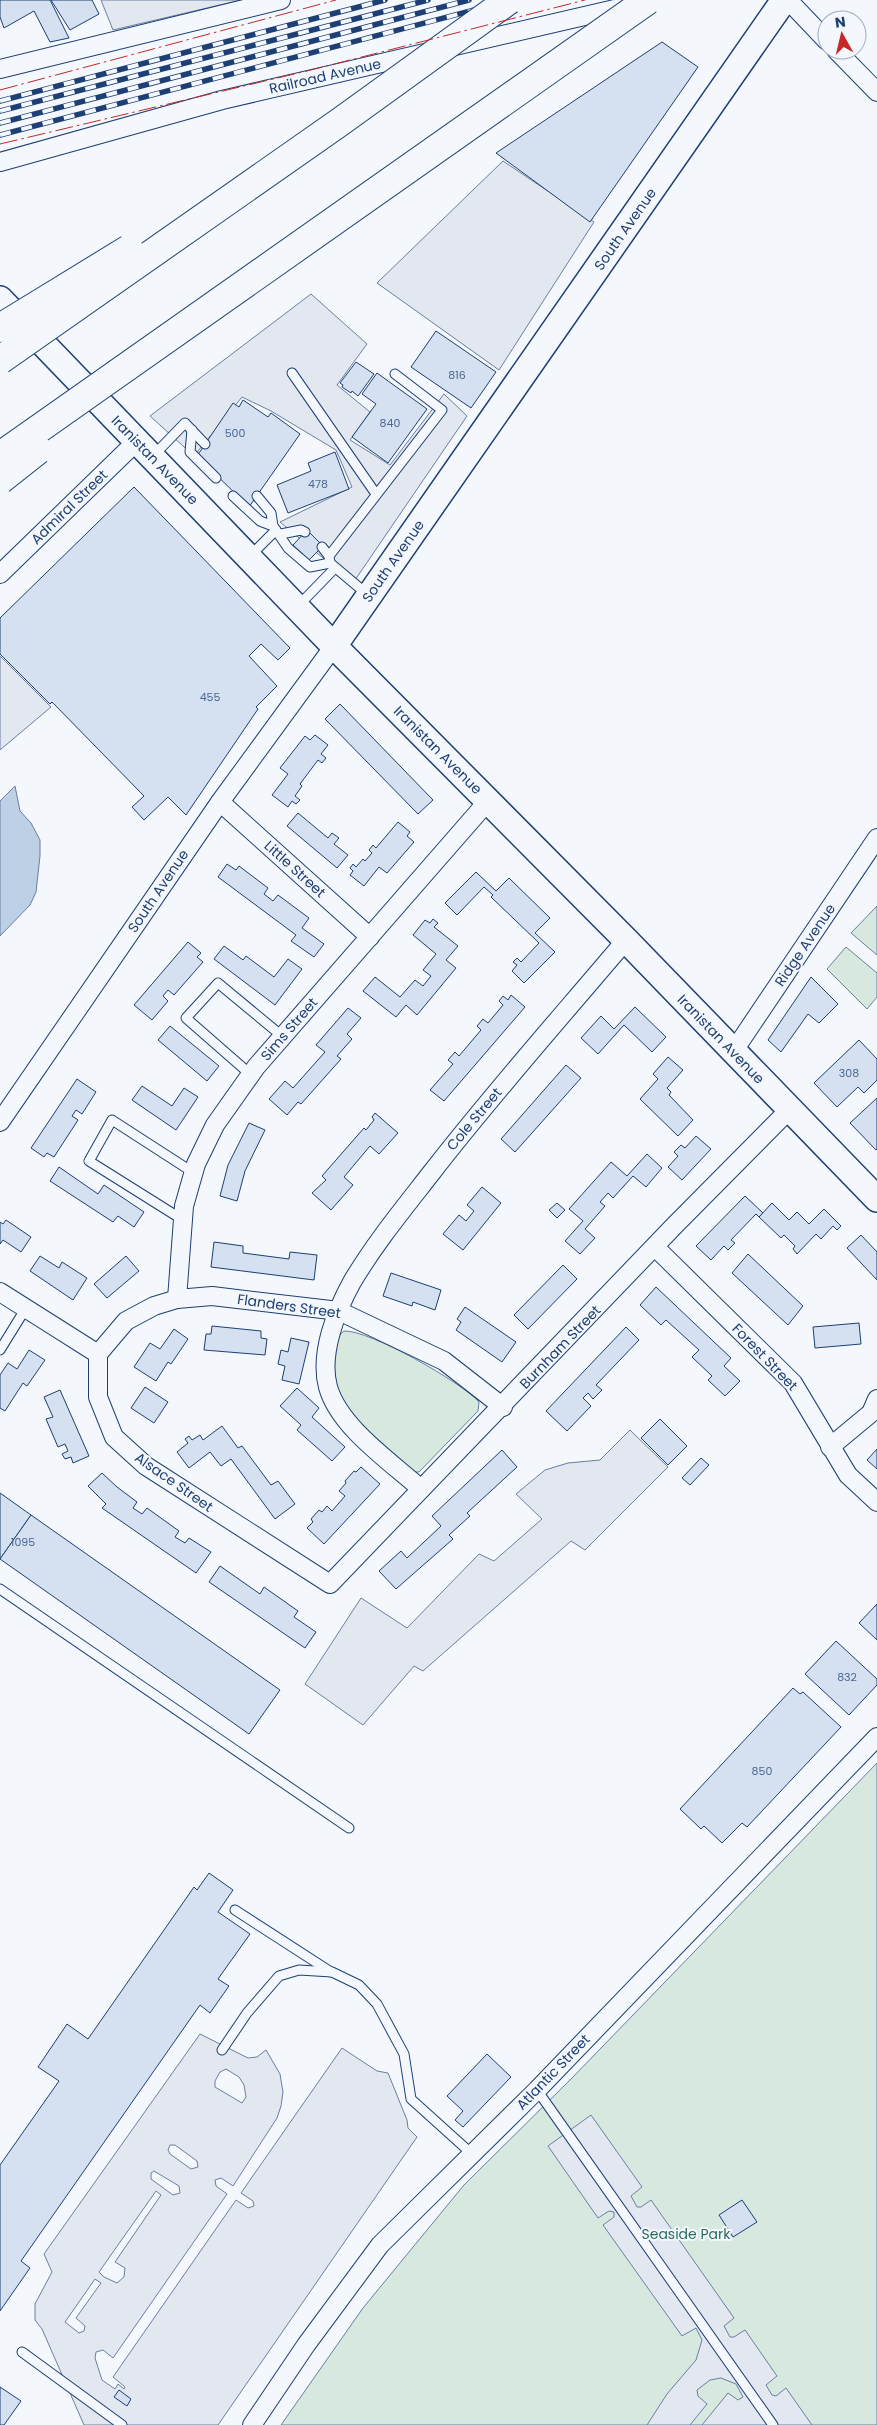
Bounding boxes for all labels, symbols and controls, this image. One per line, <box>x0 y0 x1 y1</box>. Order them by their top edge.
north arrow <box>817 10 867 60</box>
text: N <box>834 11 847 33</box>
street label: Railroad Avenue <box>267 53 383 99</box>
street label: South Avenue <box>589 183 661 274</box>
house number: 816 <box>448 367 466 383</box>
street label: Iranistan Avenue <box>107 411 203 509</box>
house number: 840 <box>380 415 400 431</box>
house number: 500 <box>225 425 245 441</box>
street label: Admiral Street <box>26 465 112 549</box>
house number: 478 <box>308 476 328 492</box>
street label: South Avenue <box>357 515 429 606</box>
house number: 455 <box>200 689 220 705</box>
street label: Iranistan Avenue <box>389 701 487 799</box>
street label: Little Street <box>260 836 330 902</box>
street label: South Avenue <box>123 845 193 937</box>
street label: Ridge Avenue <box>770 899 840 990</box>
street label: Iranistan Avenue <box>673 990 769 1088</box>
street label: Sims Street <box>256 993 322 1065</box>
house number: 308 <box>839 1065 859 1081</box>
street label: Cole Street <box>442 1083 506 1155</box>
street label: Flanders Street <box>236 1289 342 1323</box>
street label: Burnham Street <box>515 1301 605 1393</box>
street label: Forest Street <box>728 1319 802 1395</box>
street label: Alsace Street <box>131 1448 217 1516</box>
house number: 1095 <box>11 1534 35 1550</box>
house number: 832 <box>837 1669 857 1685</box>
house number: 850 <box>752 1763 772 1779</box>
street label: Atlantic Street <box>512 2030 594 2114</box>
park label: Seaside Park <box>642 2224 731 2244</box>

